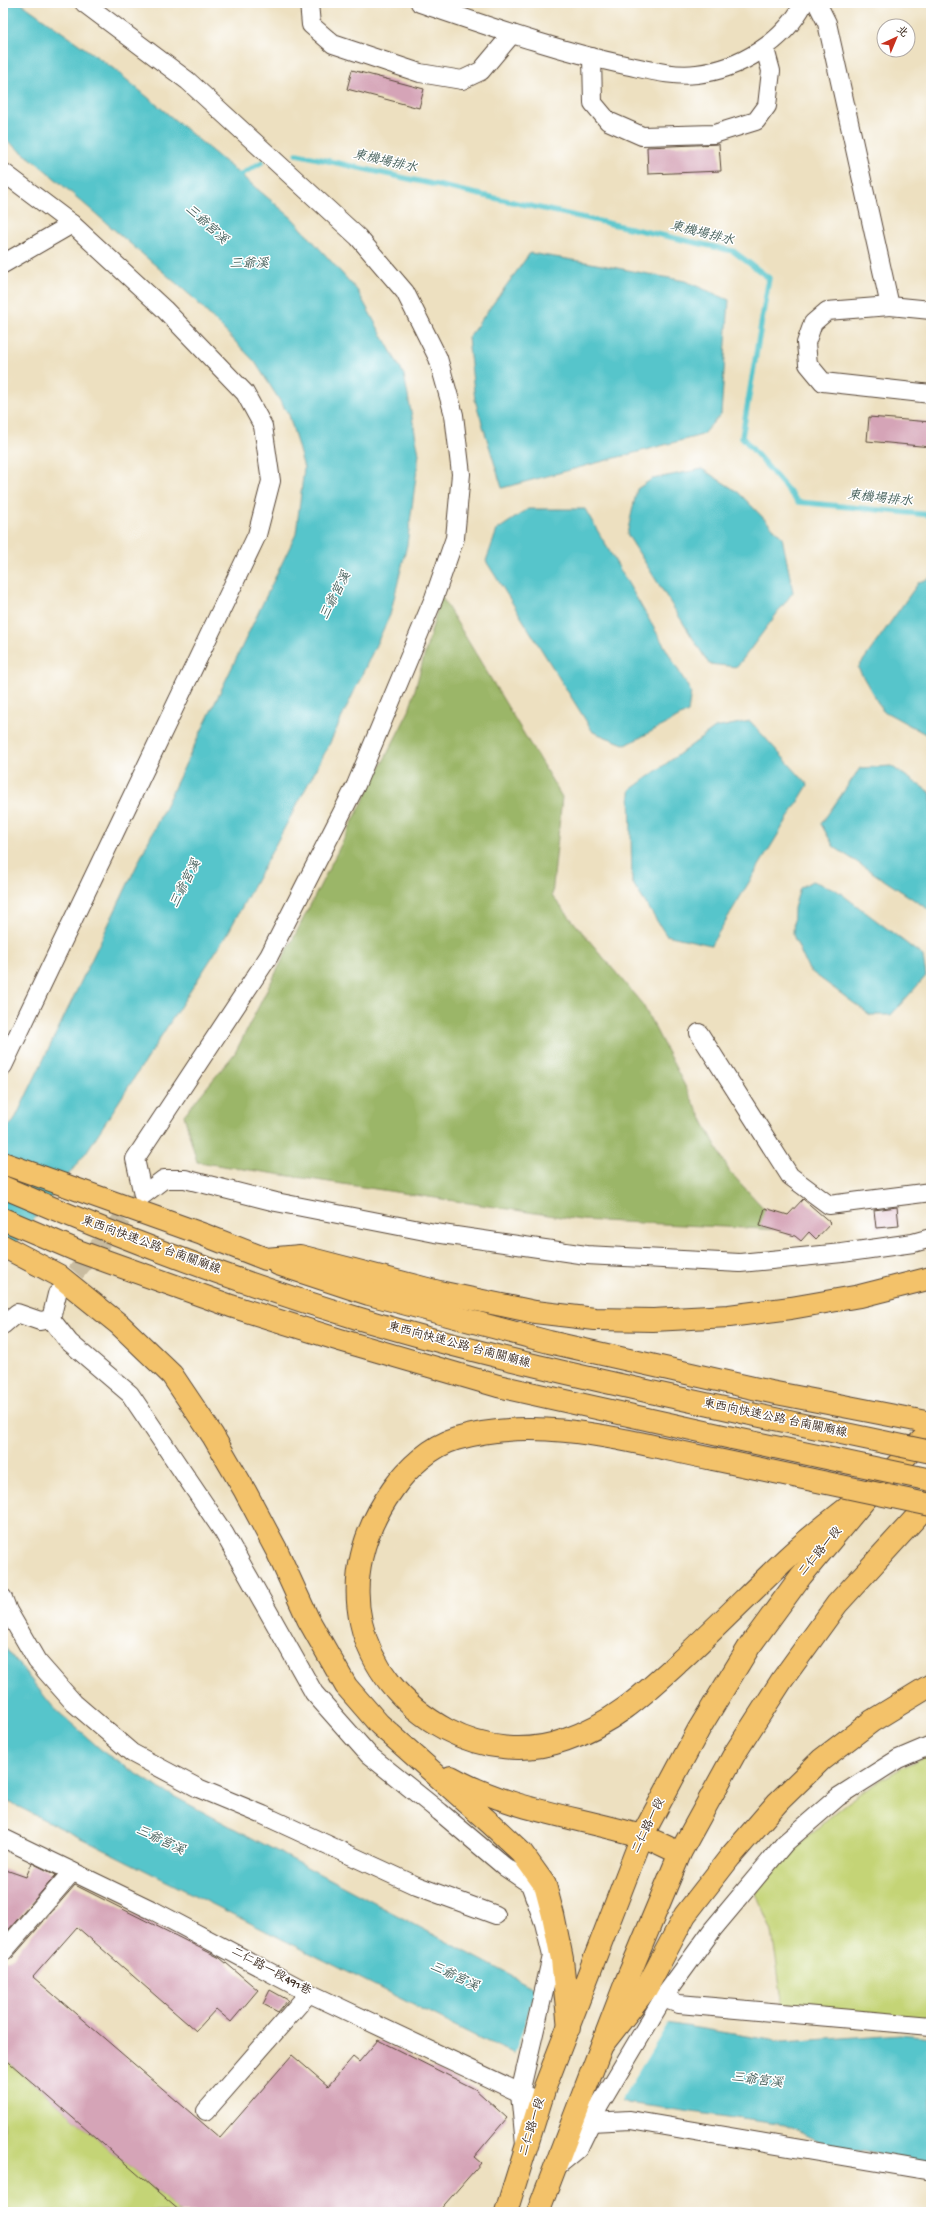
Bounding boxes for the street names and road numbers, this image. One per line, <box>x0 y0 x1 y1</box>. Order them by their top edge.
street label: 東西向快速公路 台南關廟線 <box>80 1212 223 1278</box>
street label: 東西向快速公路 台南關廟線 <box>386 1318 532 1372</box>
street label: 東西向快速公路 台南關廟線 <box>702 1395 849 1441</box>
street label: 二仁路一段 <box>796 1524 846 1579</box>
street label: 二仁路一段 <box>629 1796 668 1856</box>
street label: 二仁路一段491巷 <box>229 1944 314 1999</box>
street label: 二仁路一段 <box>517 2096 548 2158</box>

